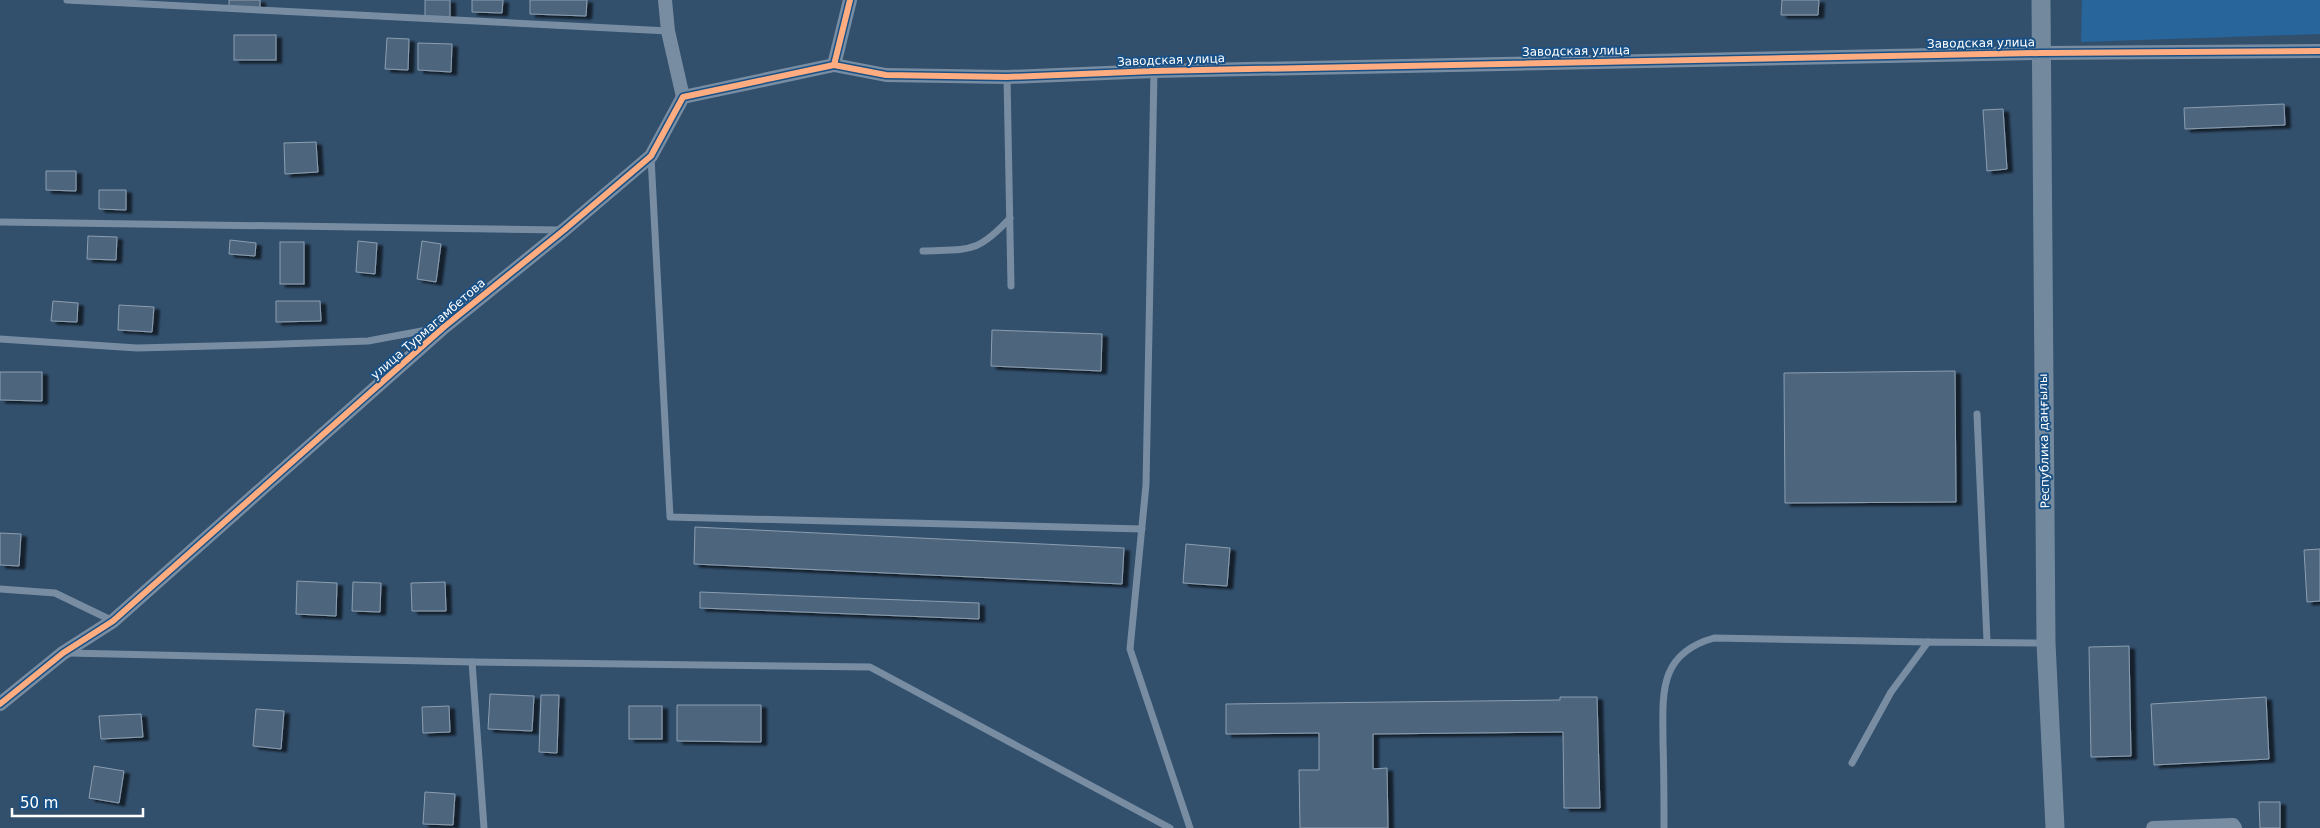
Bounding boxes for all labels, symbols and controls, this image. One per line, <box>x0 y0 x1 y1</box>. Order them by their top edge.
street label: Заводская улица <box>1927 35 2035 51</box>
street label: Заводская улица <box>1522 43 1630 59</box>
street label: Заводская улица <box>1117 51 1225 69</box>
street label: улица Турмагамбетова <box>368 276 488 382</box>
street label: Республика даңғылы <box>2036 374 2052 508</box>
scale bar <box>12 786 144 818</box>
text: 50 m <box>20 794 58 812</box>

